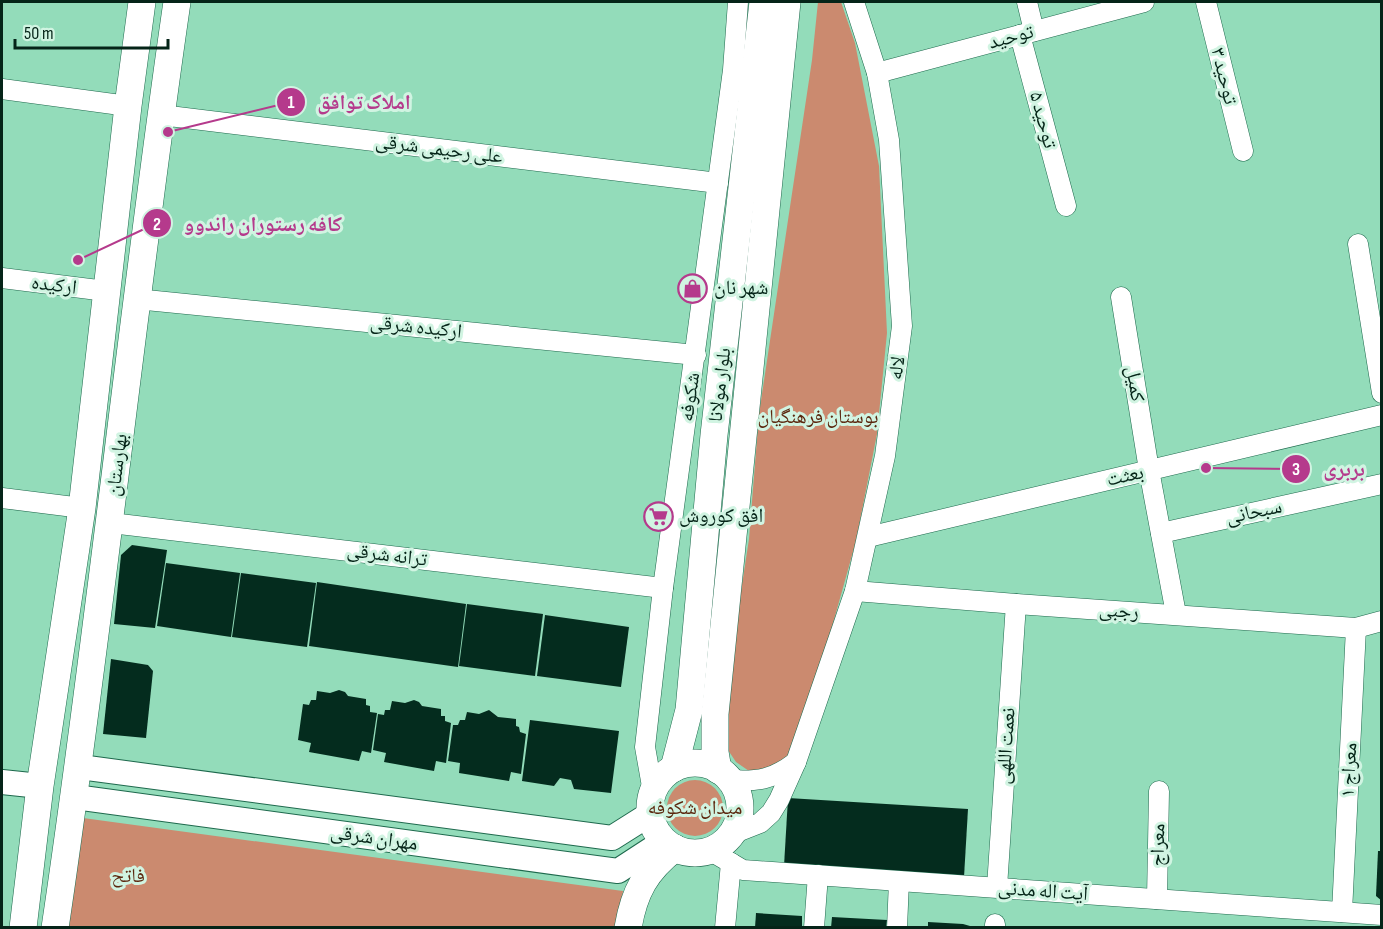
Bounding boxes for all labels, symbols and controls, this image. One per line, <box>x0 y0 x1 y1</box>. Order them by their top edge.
scale bar <box>15 12 168 50</box>
street label: توحید <box>986 19 1036 54</box>
text: 50 m <box>24 23 54 44</box>
street label: توحید ۳ <box>1205 45 1243 107</box>
callout: املاک توافق <box>276 82 423 121</box>
street label: توحید ۵ <box>1024 89 1062 151</box>
text: املاک توافق <box>317 90 411 115</box>
text: 1 <box>287 92 295 113</box>
street label: علی رحیمی شرقی <box>374 129 504 169</box>
callout: کافه رستوران راندوو <box>142 204 355 243</box>
text: کافه رستوران راندوو <box>184 212 342 237</box>
text: 2 <box>153 214 161 235</box>
street label: ارکیده <box>30 270 78 300</box>
shop icon: شهر نان <box>677 272 709 304</box>
place label: شهر نان <box>714 276 768 300</box>
street label: ارکیده شرقی <box>369 310 463 344</box>
street label: بلوار مولانا <box>704 346 736 424</box>
street label: لاله <box>883 355 911 381</box>
street label: کمیل <box>1120 365 1150 403</box>
street label: شکوفه <box>675 371 705 423</box>
park label: بوستان فرهنگیان <box>758 405 878 429</box>
street label: بهارستان <box>101 432 133 498</box>
callout: بربری <box>1281 449 1376 488</box>
text: بربری <box>1323 457 1365 482</box>
text: 3 <box>1292 459 1300 480</box>
street label: بعثت <box>1104 460 1146 492</box>
street label: سبحانی <box>1224 494 1284 530</box>
supermarket icon: افق کوروش <box>642 500 674 532</box>
place label: افق کوروش <box>679 504 763 528</box>
street label: ترانه شرقی <box>345 538 429 572</box>
street label: رجبی <box>1098 598 1140 624</box>
street label: نعمت اللهی <box>991 707 1021 785</box>
street label: معراج ۱ <box>1336 742 1362 798</box>
park label: میدان شکوفه <box>648 796 742 820</box>
street label: مهران شرقی <box>329 820 419 856</box>
street label: معراج <box>1146 823 1170 867</box>
park label: فاتح <box>111 864 145 888</box>
street label: آیت اله مدنی <box>997 876 1090 906</box>

